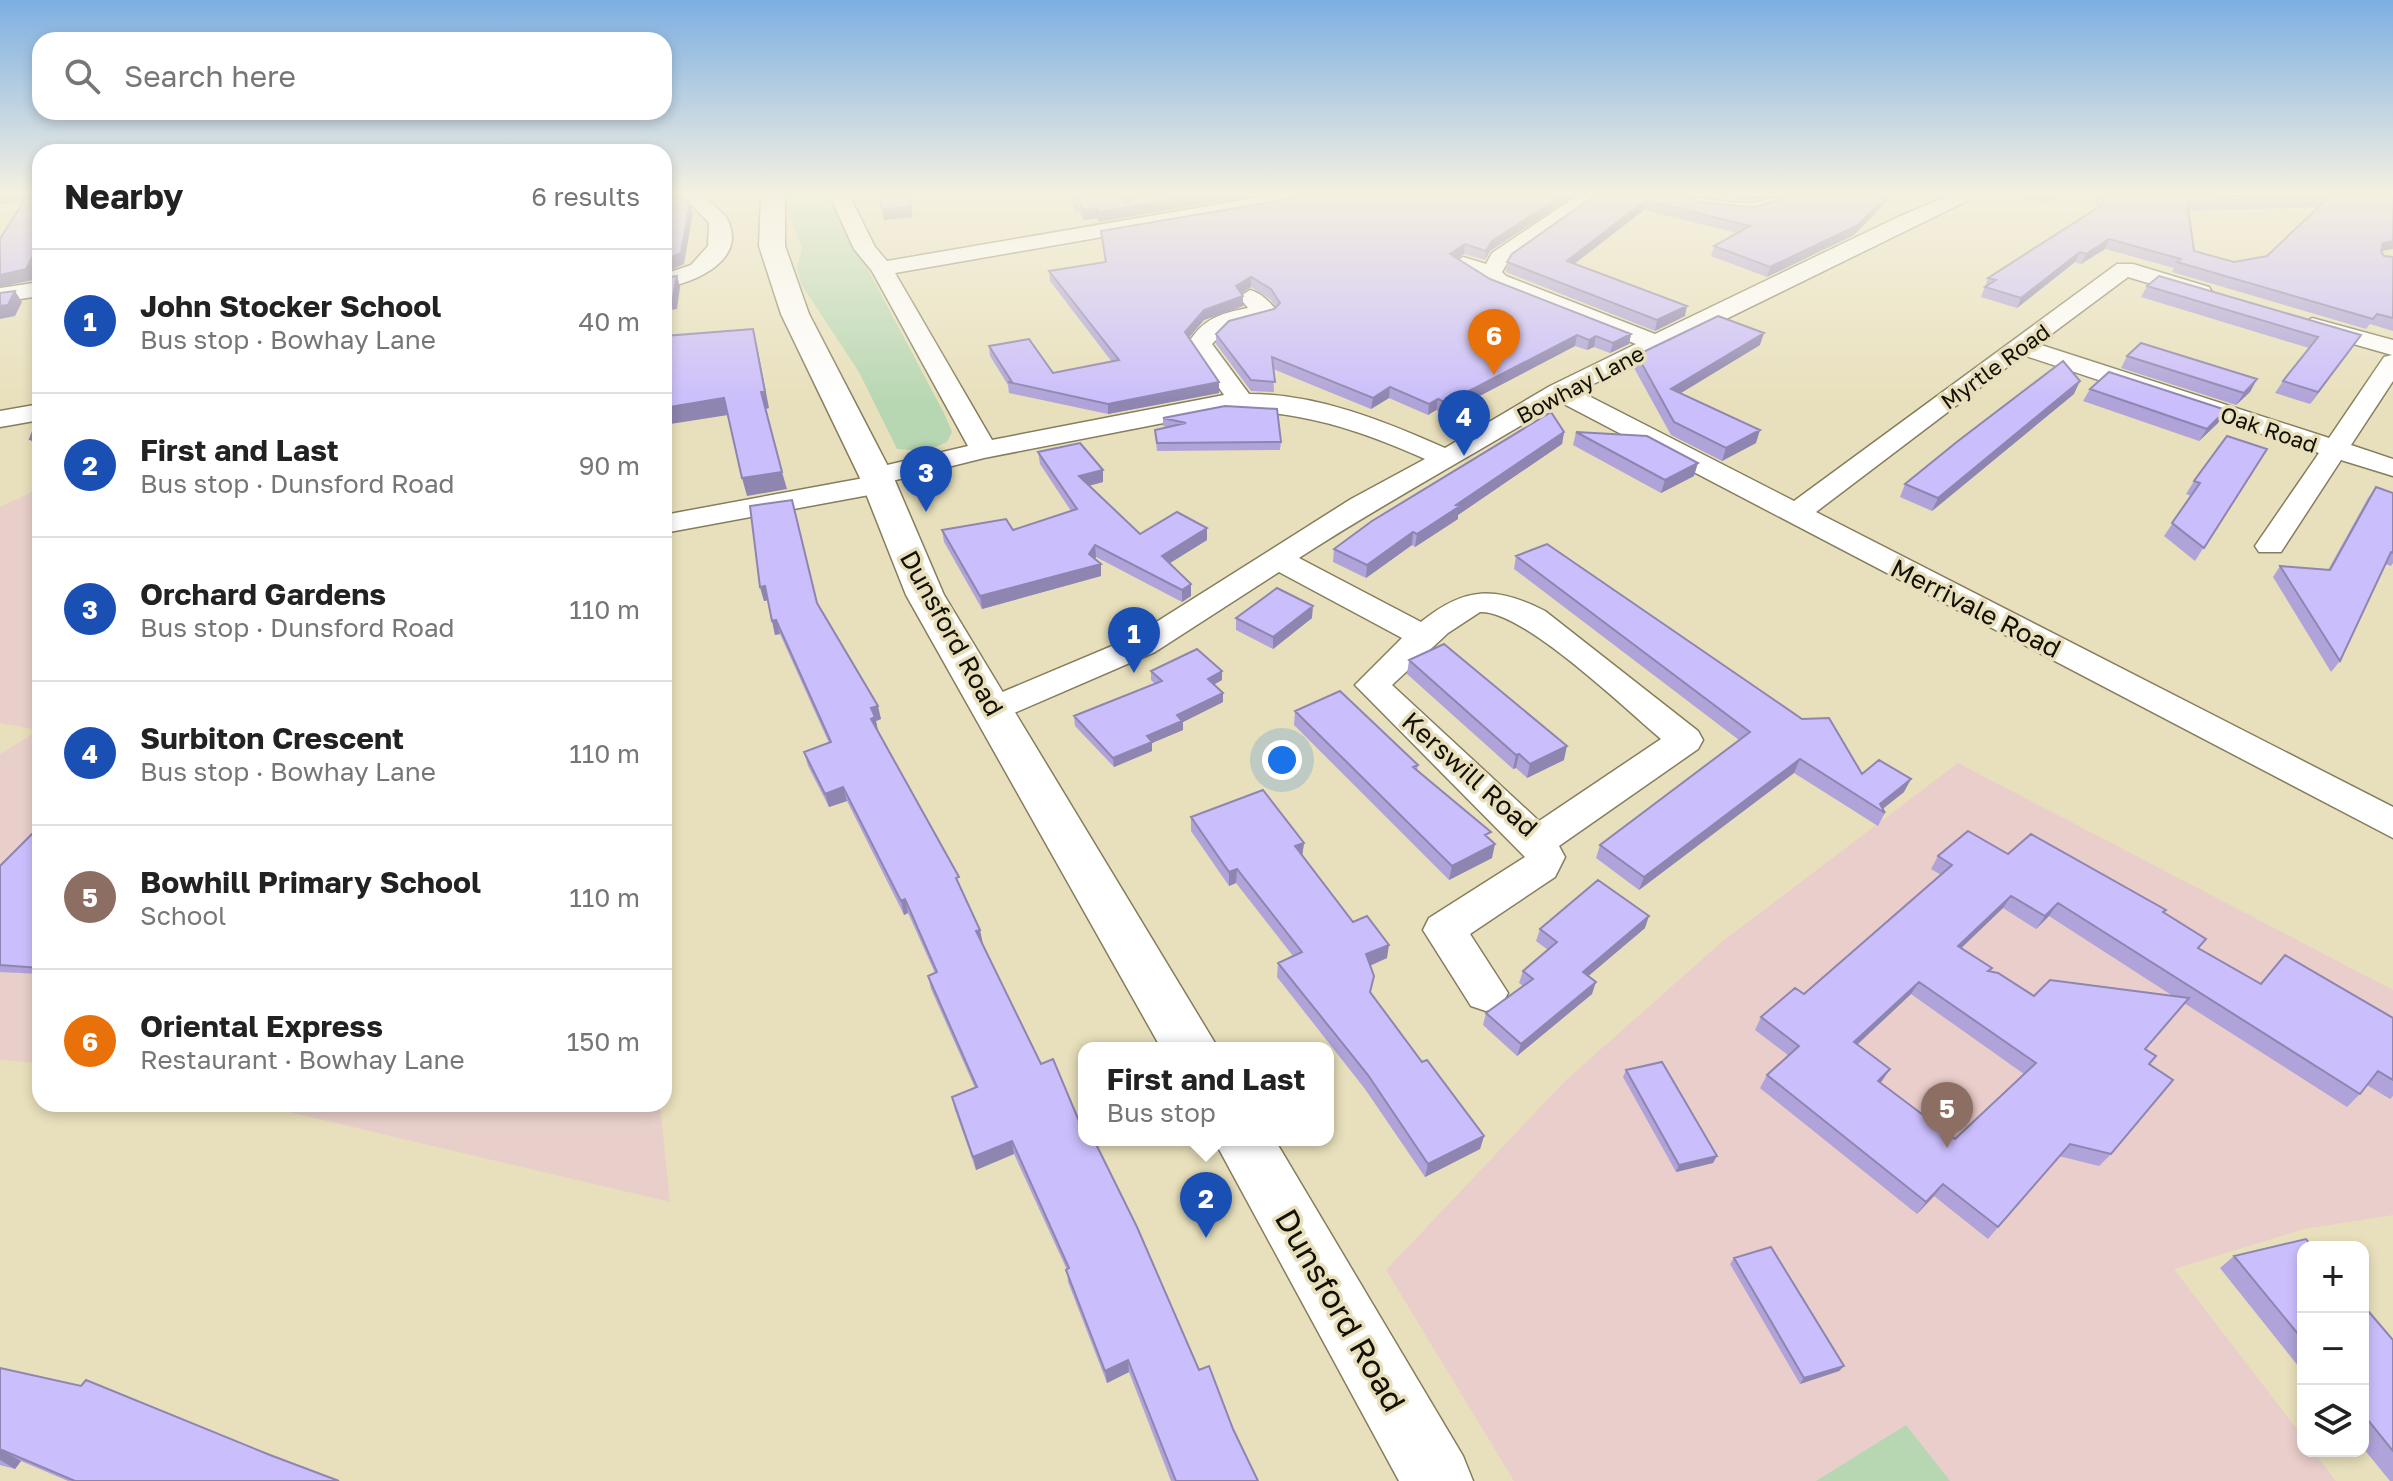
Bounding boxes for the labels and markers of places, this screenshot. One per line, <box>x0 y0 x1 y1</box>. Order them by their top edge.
pin: 6 <box>1468 309 1520 375</box>
pin: 4 <box>1438 390 1490 456</box>
pin: 3 <box>900 446 952 512</box>
pin: 1 <box>1108 607 1160 673</box>
pin: 5 <box>1921 1082 1973 1148</box>
pin: 2 <box>1180 1172 1232 1238</box>

